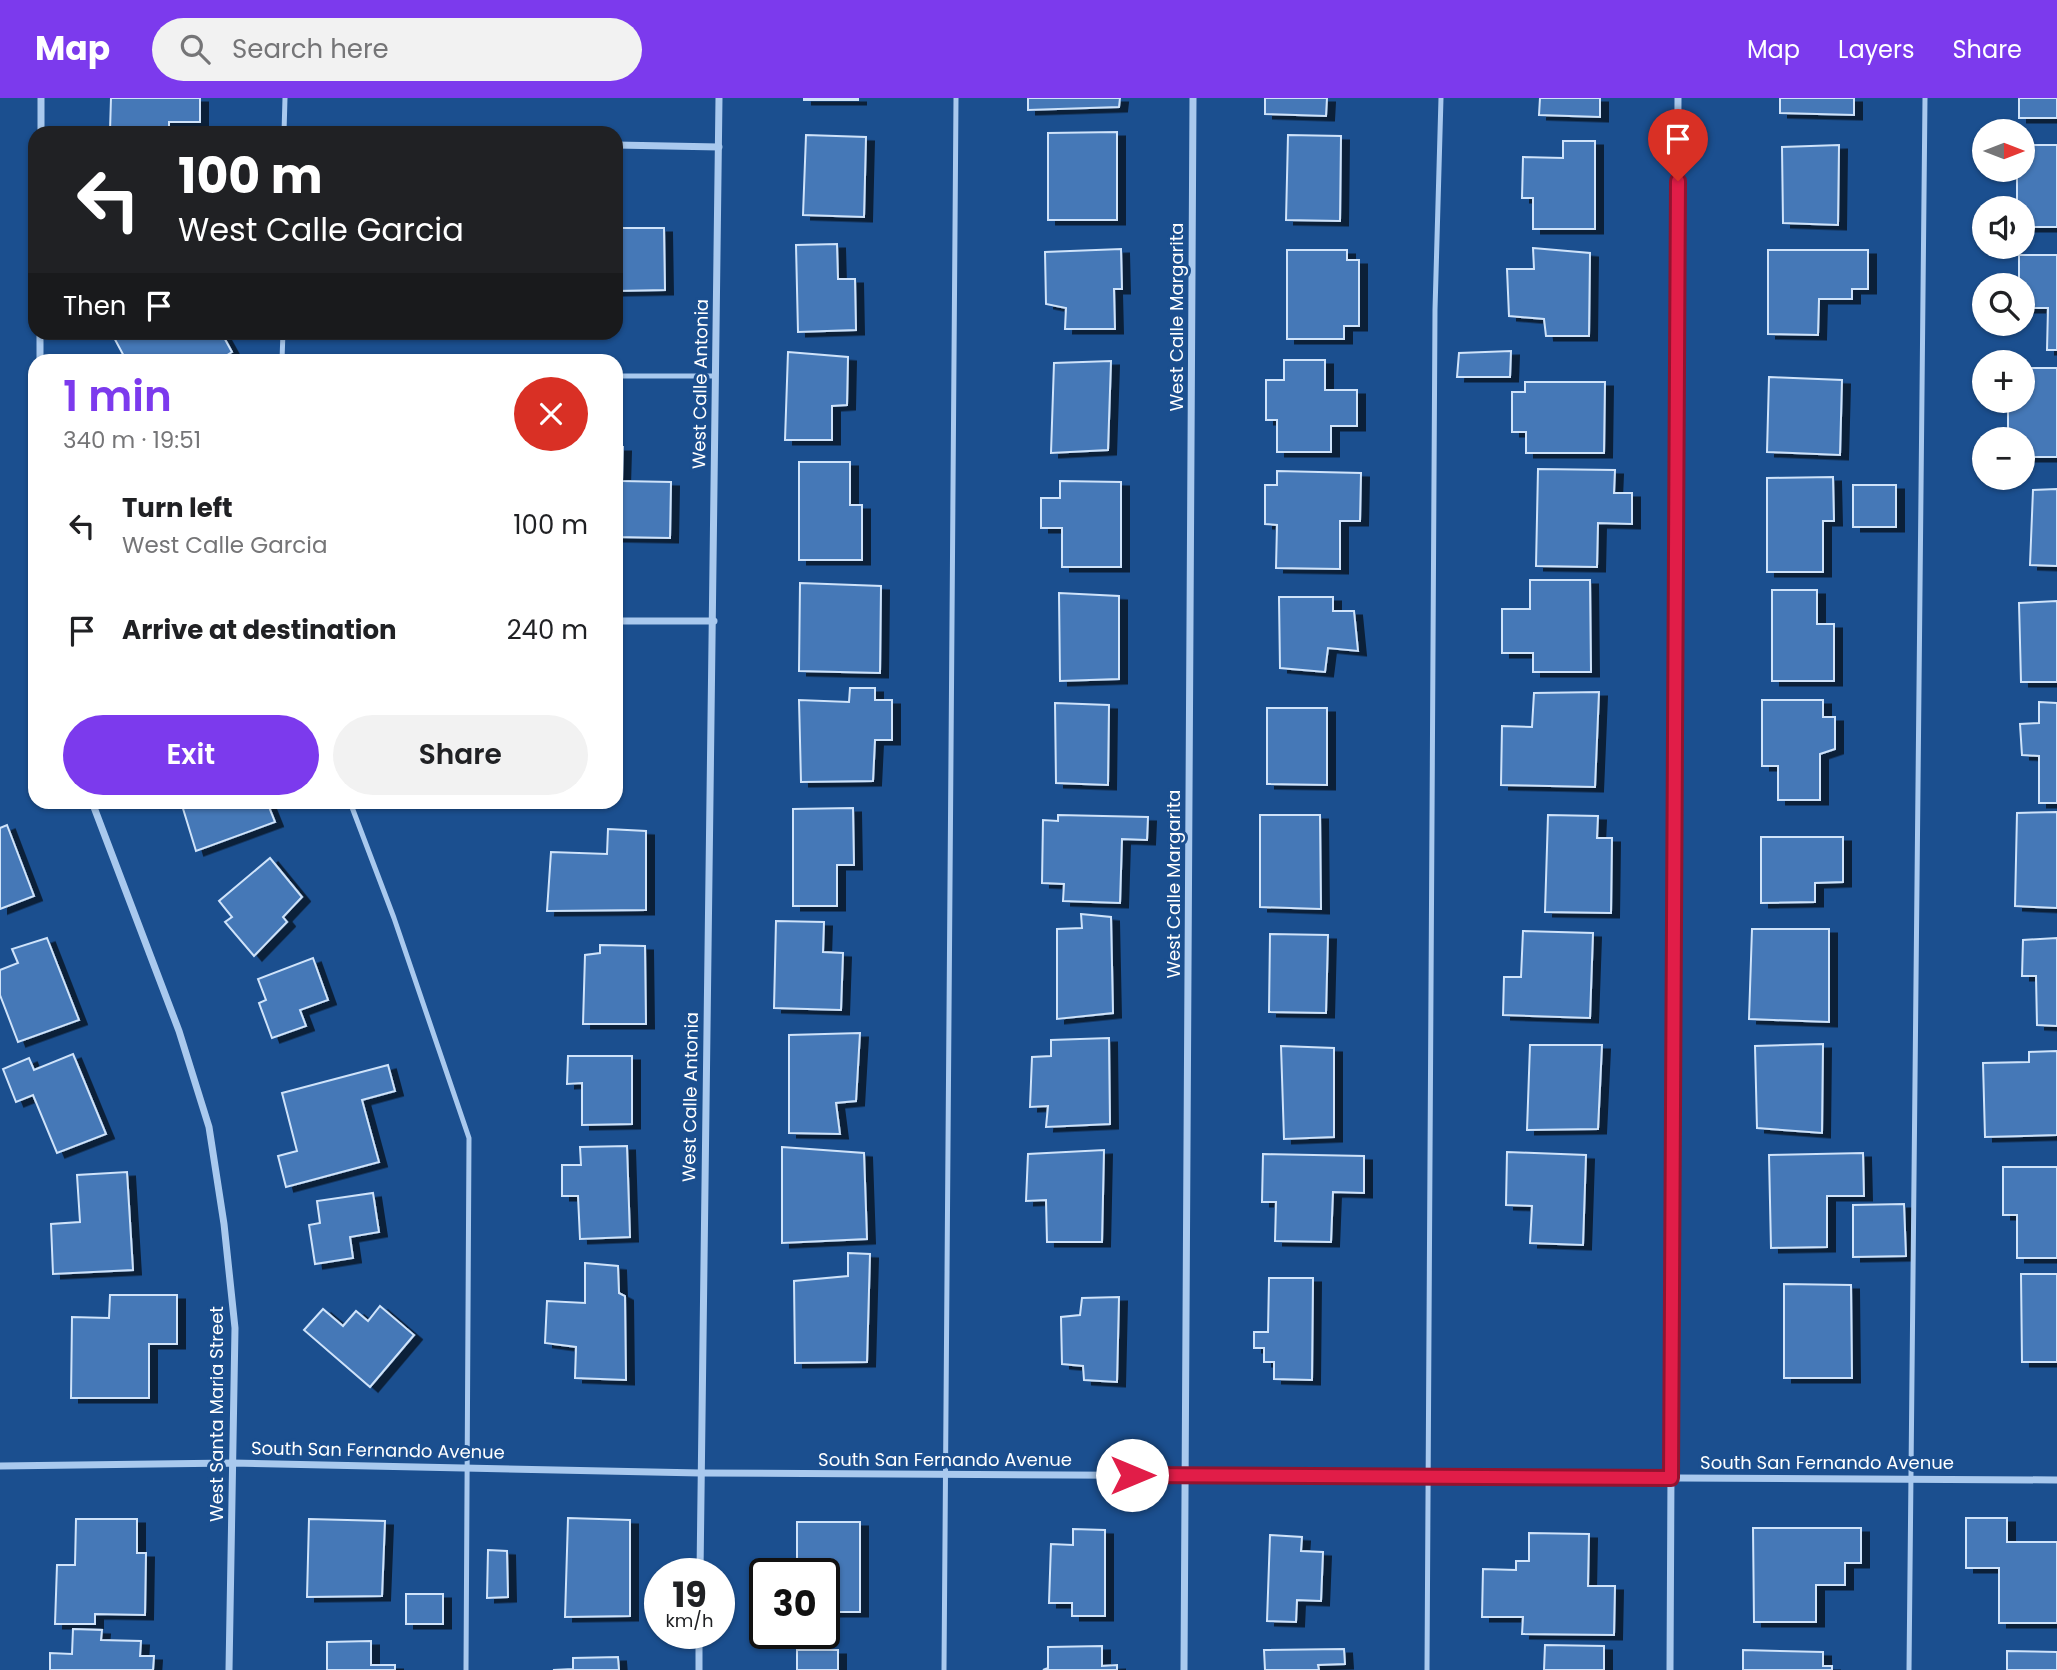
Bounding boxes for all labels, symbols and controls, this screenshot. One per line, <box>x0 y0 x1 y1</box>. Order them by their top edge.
search box <box>152 18 642 81</box>
text: Map <box>35 25 110 72</box>
icon: search <box>176 30 214 68</box>
text: Search here <box>232 31 389 67</box>
text: Map <box>1747 33 1800 66</box>
text: Layers <box>1838 33 1914 66</box>
text: Share <box>1952 33 2022 66</box>
pin <box>1648 109 1708 181</box>
north arrow <box>1972 119 2035 182</box>
map controls <box>1972 119 2035 490</box>
icon: arrive <box>1659 120 1697 158</box>
text: 100 m <box>178 142 323 210</box>
icon: left <box>63 154 154 245</box>
button: sound <box>1972 196 2035 259</box>
text: West Calle Garcia <box>178 207 464 252</box>
street label: West Calle Margarita <box>1164 223 1189 411</box>
button: search <box>1972 273 2035 336</box>
icon: arrive <box>140 287 178 325</box>
text: Then <box>63 288 126 324</box>
street label: West Calle Antonia <box>686 299 714 469</box>
button: + <box>1972 350 2035 413</box>
text: 1 min <box>63 367 172 426</box>
button: close <box>514 377 588 451</box>
text: 340 m · 19:51 <box>63 424 201 456</box>
button: − <box>1972 427 2035 490</box>
text: Turn left <box>122 490 233 526</box>
icon: left <box>63 507 101 545</box>
text: 100 m <box>513 507 588 543</box>
text: West Calle Garcia <box>122 529 327 561</box>
icon: arrive <box>63 612 101 650</box>
text: Arrive at destination <box>122 612 397 648</box>
text: 240 m <box>507 612 588 648</box>
button: Exit <box>63 715 319 795</box>
button: Share <box>333 715 588 795</box>
street label: West Calle Margarita <box>1161 790 1186 978</box>
street label: West Calle Antonia <box>676 1012 704 1182</box>
street label: West Santa Maria Street <box>204 1306 229 1522</box>
street label: South San Fernando Avenue <box>251 1435 505 1465</box>
position arrow <box>1095 1438 1169 1512</box>
street label: South San Fernando Avenue <box>818 1447 1072 1472</box>
street label: South San Fernando Avenue <box>1700 1450 1954 1475</box>
speed limit sign: 30 <box>749 1558 840 1649</box>
text: 19 <box>672 1570 707 1619</box>
text: km/h <box>666 1608 713 1633</box>

